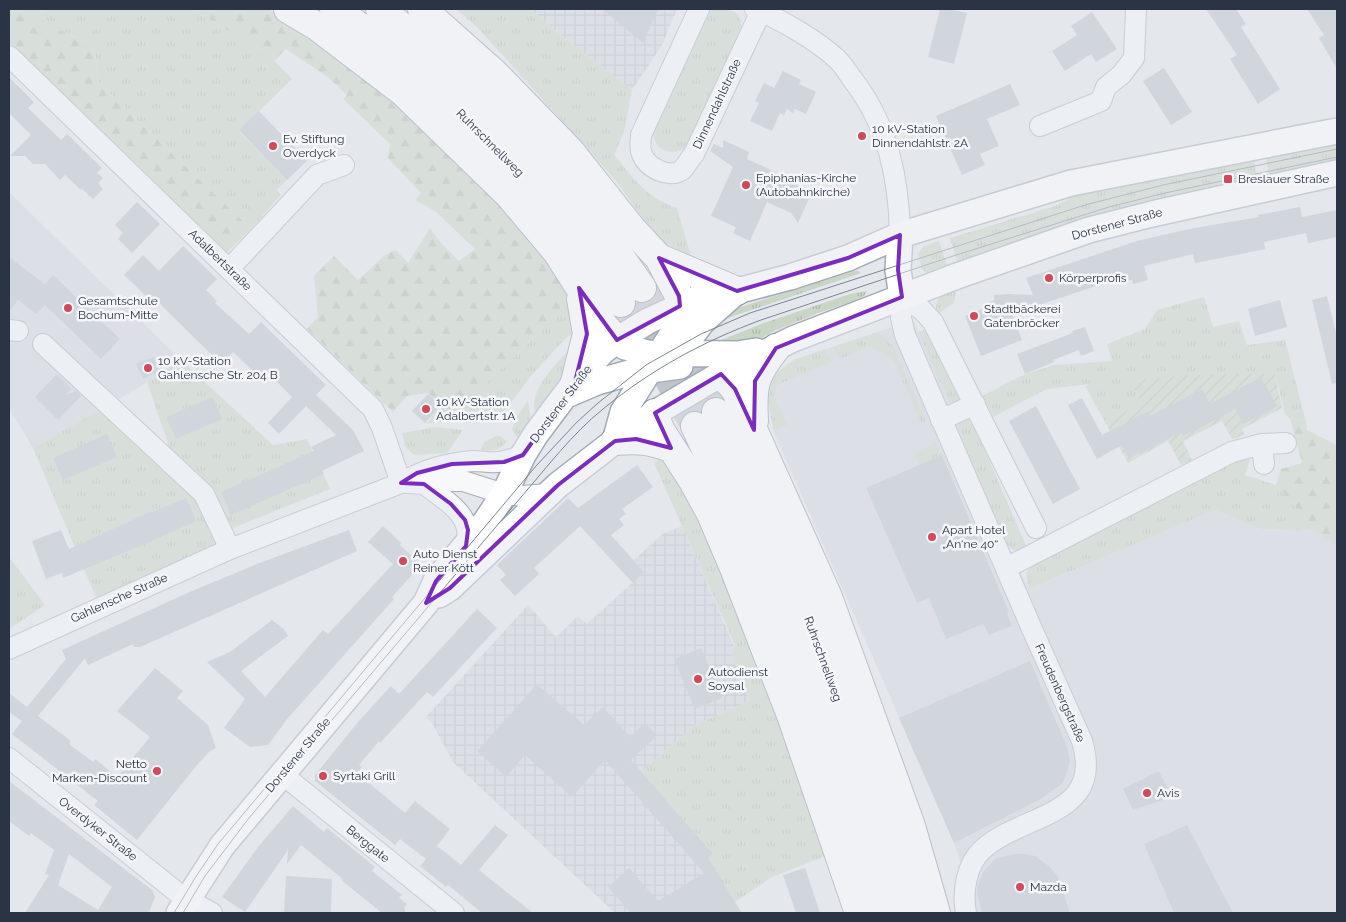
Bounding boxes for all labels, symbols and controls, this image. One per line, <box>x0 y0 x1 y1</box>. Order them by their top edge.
street label: Dinnendahlstraße <box>690 57 744 151</box>
street label: Ruhrschnellweg <box>453 106 527 180</box>
place label: 10 kV-Station Dinnendahlstr. 2A <box>872 122 968 150</box>
marker: 10 kV-Station Dinnendahlstr. 2A <box>856 130 868 142</box>
place label: Ev. Stiftung Overdyck <box>283 132 344 160</box>
marker: Ev. Stiftung Overdyck <box>267 140 279 152</box>
place label: Epiphanias-Kirche (Autobahnkirche) <box>756 171 856 199</box>
place label: Breslauer Straße <box>1238 172 1329 186</box>
marker: Breslauer Straße <box>1222 173 1234 185</box>
marker: Epiphanias-Kirche (Autobahnkirche) <box>740 179 752 191</box>
street label: Dorstener Straße <box>1070 205 1164 243</box>
street label: Adalbertstraße <box>186 226 254 294</box>
place label: Körperprofis <box>1059 271 1127 285</box>
marker: Körperprofis <box>1043 272 1055 284</box>
place label: Gesamtschule Bochum-Mitte <box>78 294 158 322</box>
marker: Gesamtschule Bochum-Mitte <box>62 302 74 314</box>
place label: Stadtbäckerei Gatenbröcker <box>984 302 1061 330</box>
marker: Stadtbäckerei Gatenbröcker <box>968 310 980 322</box>
place label: 10 kV-Station Gahlensche Str. 204 B <box>158 354 278 382</box>
marker: 10 kV-Station Gahlensche Str. 204 B <box>142 362 154 374</box>
street label: Dorstener Straße <box>527 363 595 445</box>
place label: 10 kV-Station Adalbertstr. 1A <box>436 395 515 423</box>
marker: 10 kV-Station Adalbertstr. 1A <box>420 403 432 415</box>
place label: Apart Hotel „An‘ne 40“ <box>942 523 1006 551</box>
marker: Apart Hotel „An‘ne 40“ <box>926 531 938 543</box>
place label: Auto Dienst Reiner Kött <box>413 547 477 575</box>
marker: Auto Dienst Reiner Kött <box>397 555 409 567</box>
street label: Gahlensche Straße <box>68 570 170 626</box>
street label: Ruhrschnellweg <box>801 614 845 704</box>
street label: Freudenbergstraße <box>1032 642 1088 744</box>
place label: Autodienst Soysal <box>708 665 768 693</box>
marker: Autodienst Soysal <box>692 673 704 685</box>
street label: Dorstener Straße <box>263 715 333 795</box>
place label: Netto Marken-Discount <box>52 757 147 785</box>
marker: Netto Marken-Discount <box>151 765 163 777</box>
place label: Syrtaki Grill <box>333 769 396 783</box>
marker: Syrtaki Grill <box>317 770 329 782</box>
place label: Avis <box>1157 786 1180 800</box>
marker: Avis <box>1141 787 1153 799</box>
street label: Overdyker Straße <box>56 794 140 864</box>
street label: Berggate <box>344 822 392 866</box>
place label: Mazda <box>1030 880 1067 894</box>
marker: Mazda <box>1014 881 1026 893</box>

